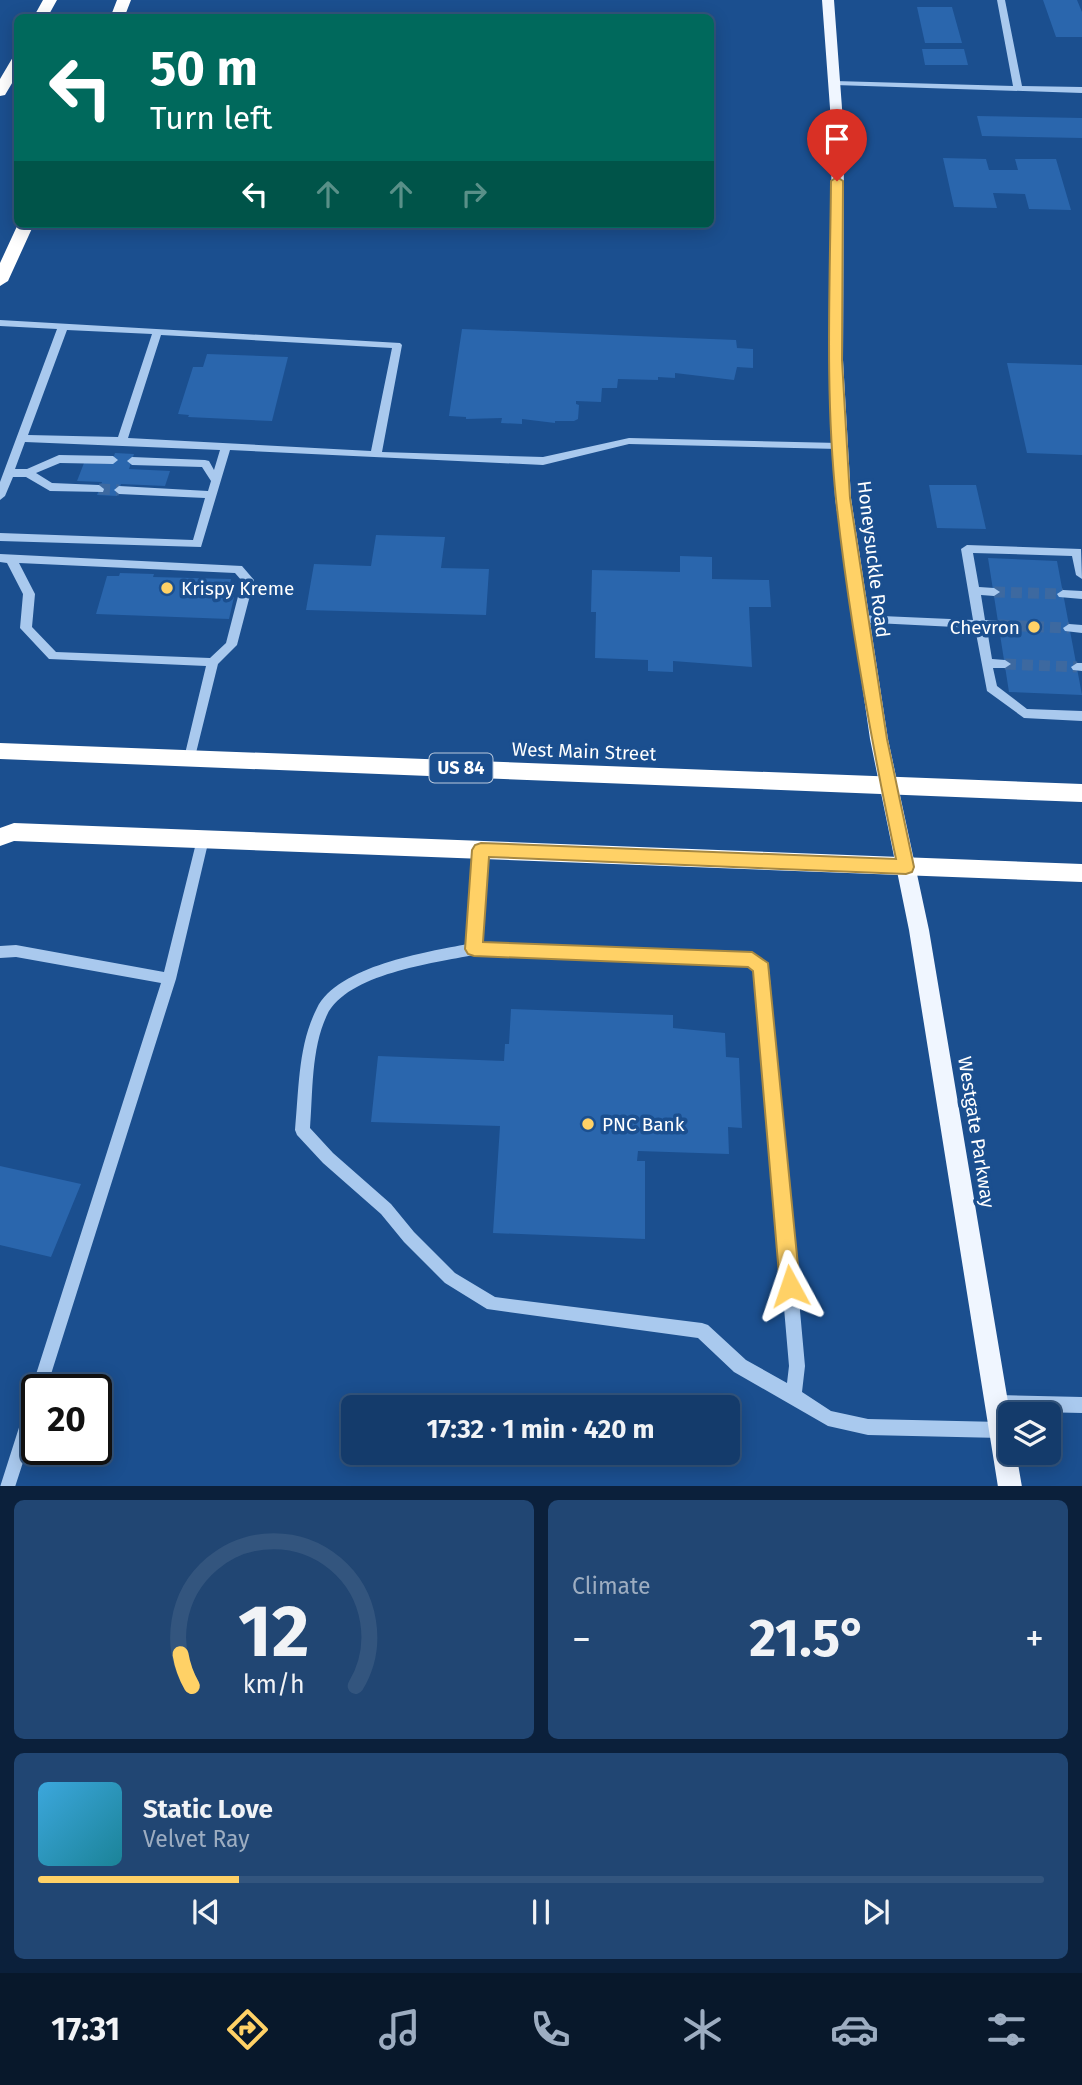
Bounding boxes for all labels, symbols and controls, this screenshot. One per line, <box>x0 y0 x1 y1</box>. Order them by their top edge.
text: 50 m <box>150 39 258 98</box>
icon: left <box>35 42 126 133</box>
text: Turn left <box>150 99 272 137</box>
pin <box>807 109 867 181</box>
icon: arrive <box>818 120 856 158</box>
icon: left <box>236 175 274 213</box>
icon: ahead <box>309 175 347 213</box>
icon: ahead <box>382 175 420 213</box>
icon: right <box>455 175 493 213</box>
street label: Honeysuckle Road <box>852 479 895 639</box>
place label: Krispy Kreme <box>181 577 294 600</box>
marker: Krispy Kreme <box>159 580 175 596</box>
place label: Chevron <box>950 616 1020 639</box>
marker: Chevron <box>1026 619 1042 635</box>
street label: West Main Street <box>511 737 657 766</box>
road number: US 84 <box>430 754 492 782</box>
street label: Westgate Parkway <box>953 1055 1000 1210</box>
place label: PNC Bank <box>602 1113 685 1136</box>
marker: PNC Bank <box>580 1116 596 1132</box>
position arrow <box>753 1249 827 1323</box>
speed limit sign: 20 <box>21 1374 112 1465</box>
map controls <box>998 1402 1061 1465</box>
button: layers <box>998 1402 1061 1465</box>
text: 17:32 · 1 min · 420 m <box>426 1414 655 1445</box>
text: Climate <box>572 1572 651 1600</box>
text: 12 <box>238 1588 310 1675</box>
text: 21.5° <box>749 1607 867 1670</box>
text: − <box>572 1616 591 1662</box>
text: + <box>1025 1616 1044 1662</box>
text: km/h <box>243 1669 305 1699</box>
text: Static Love <box>143 1794 273 1825</box>
text: Velvet Ray <box>143 1825 250 1853</box>
icon: previous <box>187 1893 225 1931</box>
icon: pause <box>522 1893 560 1931</box>
icon: next <box>857 1893 895 1931</box>
icon: directions <box>223 2005 272 2054</box>
icon: music <box>375 2005 424 2054</box>
icon: phone <box>526 2005 575 2054</box>
icon: climate <box>678 2005 727 2054</box>
icon: car <box>830 2005 879 2054</box>
icon: filters <box>982 2005 1031 2054</box>
text: 17:31 <box>51 2010 120 2048</box>

